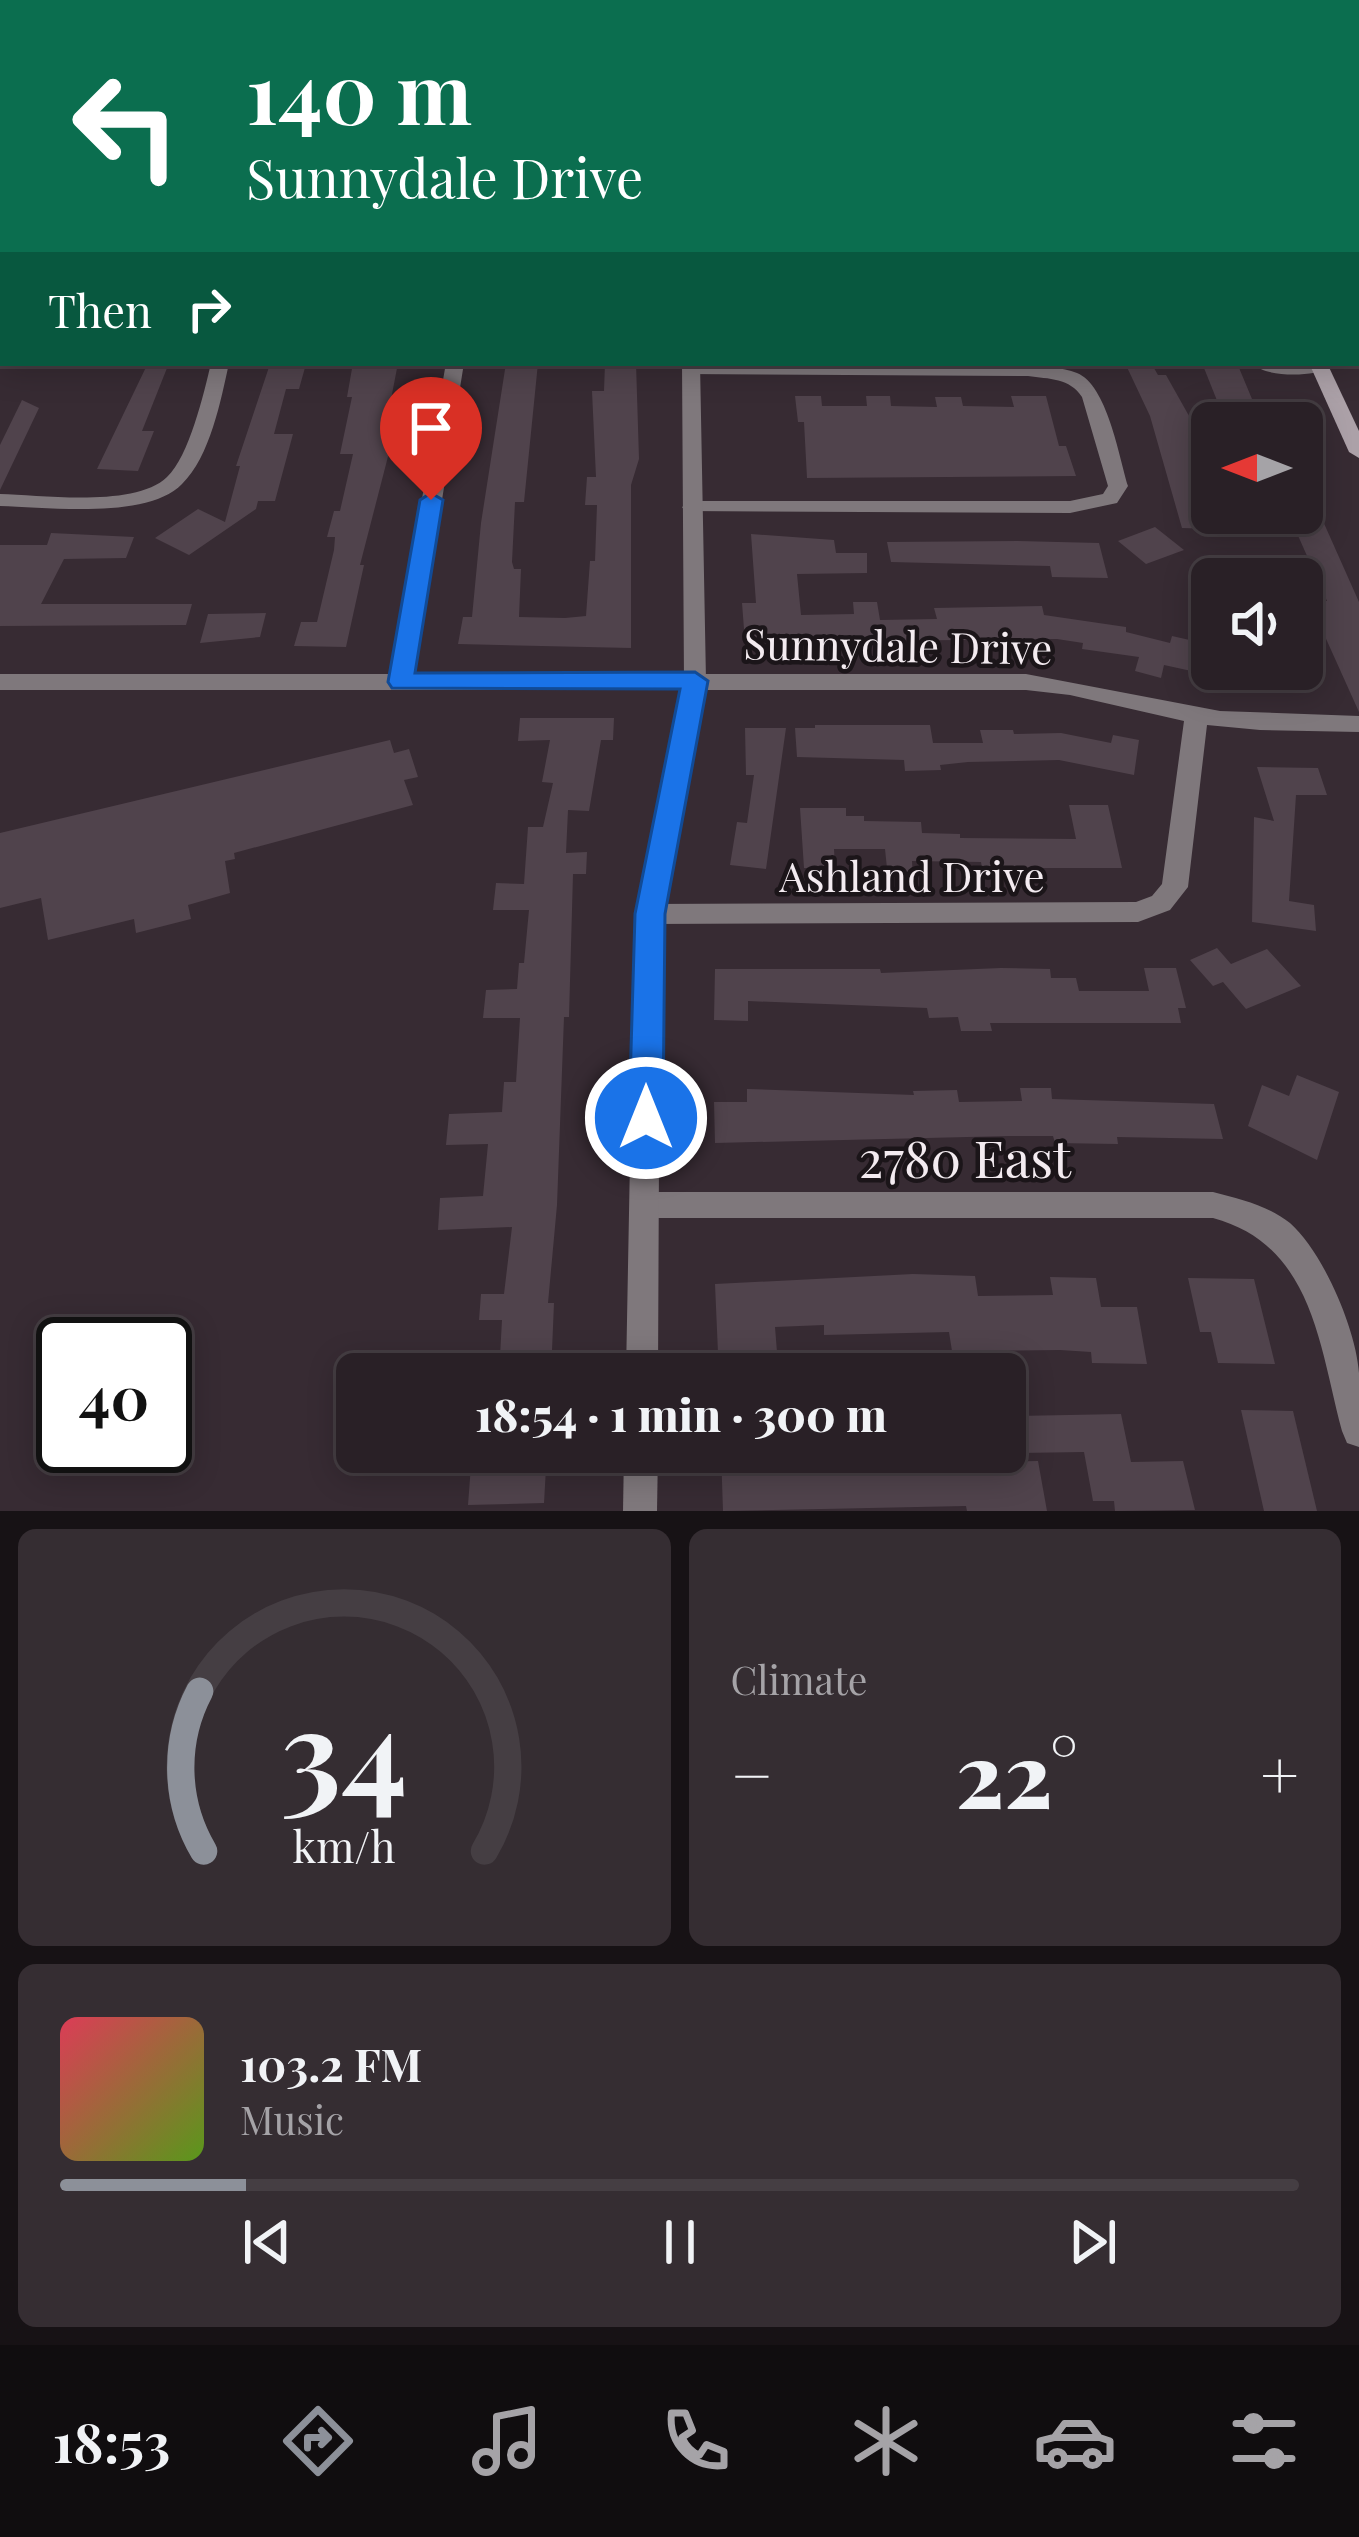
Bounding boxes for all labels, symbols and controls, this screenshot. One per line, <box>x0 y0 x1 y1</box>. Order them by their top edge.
text: 140 m <box>246 34 472 146</box>
icon: left <box>48 48 204 204</box>
text: Sunnydale Drive <box>246 141 643 213</box>
icon: right <box>176 276 242 342</box>
text: Then <box>48 279 152 339</box>
pin <box>380 377 482 500</box>
icon: arrive <box>398 395 464 461</box>
north arrow <box>1191 402 1323 534</box>
map controls <box>1191 402 1323 690</box>
button: sound <box>1191 558 1323 690</box>
street label: Sunnydale Drive <box>743 614 1053 676</box>
street label: Ashland Drive <box>778 847 1045 903</box>
position arrow <box>583 1055 709 1181</box>
street label: 2780 East <box>859 1123 1072 1191</box>
speed limit sign: 40 <box>36 1317 192 1473</box>
text: 18:54 · 1 min · 300 m <box>475 1383 887 1443</box>
text: Climate <box>731 1653 868 1705</box>
text: 34 <box>281 1665 408 1831</box>
text: 22° <box>956 1712 1078 1832</box>
text: − <box>731 1729 773 1817</box>
text: + <box>1260 1729 1299 1817</box>
text: km/h <box>293 1816 396 1873</box>
text: 103.2 FM <box>240 2033 422 2093</box>
text: Music <box>240 2093 344 2145</box>
icon: previous <box>234 2209 300 2275</box>
icon: pause <box>647 2209 713 2275</box>
icon: next <box>1060 2209 1126 2275</box>
icon: directions <box>276 2399 360 2483</box>
icon: music <box>465 2399 549 2483</box>
icon: phone <box>654 2399 738 2483</box>
icon: climate <box>844 2399 928 2483</box>
icon: car <box>1033 2399 1117 2483</box>
icon: filters <box>1222 2399 1306 2483</box>
text: 18:53 <box>53 2405 170 2477</box>

